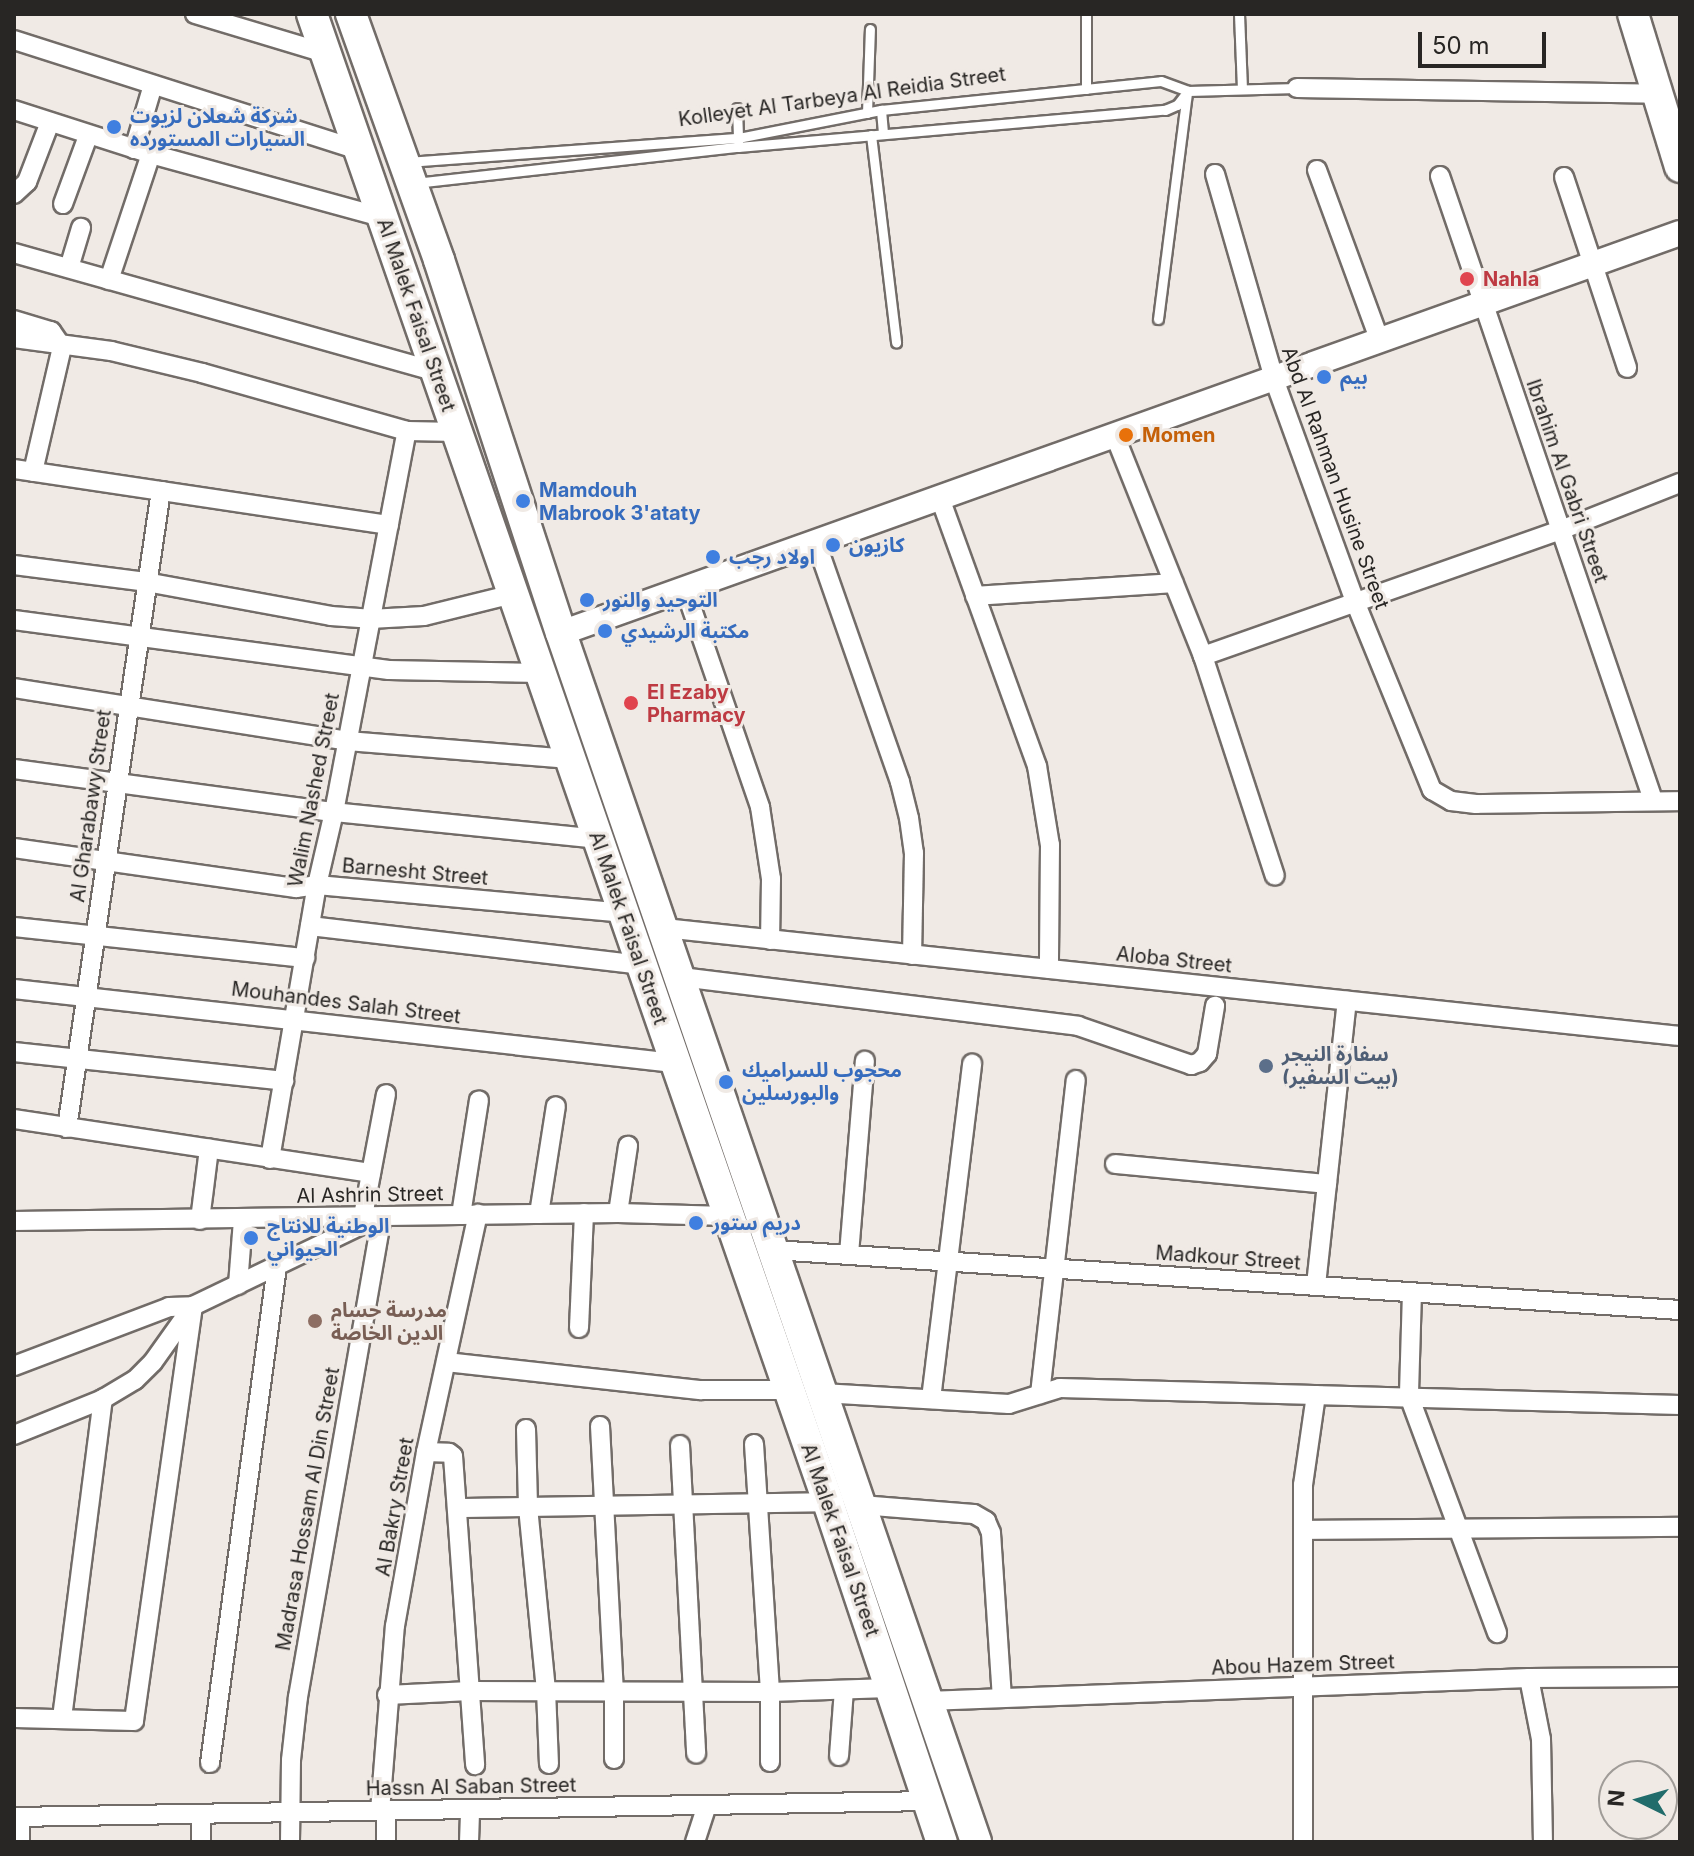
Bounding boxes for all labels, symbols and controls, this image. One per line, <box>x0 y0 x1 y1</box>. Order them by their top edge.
scale bar <box>1422 16 1550 66</box>
text: 50 m <box>1432 31 1490 60</box>
street label: Kolleyet Al Tarbeya Al Reidia Street <box>677 62 1007 132</box>
place label: شركة شعلان لزيوت السيارات المستورده <box>130 104 305 151</box>
marker: شركة شعلان لزيوت السيارات المستورده <box>105 118 123 136</box>
street label: Al Malek Faisal Street <box>372 215 460 415</box>
place label: Nahla <box>1483 267 1539 291</box>
marker: Nahla <box>1458 270 1476 288</box>
street label: Abd Al Rahman Husine Street <box>1276 343 1394 613</box>
place label: بيم <box>1340 365 1368 389</box>
marker: بيم <box>1315 368 1333 386</box>
street label: Ibrahim Al Gabri Street <box>1521 376 1613 586</box>
place label: Momen <box>1142 423 1216 447</box>
marker: Momen <box>1117 426 1135 444</box>
place label: Mamdouh Mabrook 3'ataty <box>539 478 701 525</box>
marker: Mamdouh Mabrook 3'ataty <box>514 492 532 510</box>
place label: كازيون <box>849 533 904 557</box>
marker: كازيون <box>824 536 842 554</box>
place label: اولاد رجب <box>729 545 815 569</box>
marker: اولاد رجب <box>704 548 722 566</box>
place label: التوحيد والنور <box>603 588 718 612</box>
marker: التوحيد والنور <box>578 591 596 609</box>
place label: مكتبة الرشيدي <box>621 619 749 643</box>
marker: مكتبة الرشيدي <box>596 622 614 640</box>
place label: El Ezaby Pharmacy <box>647 680 746 727</box>
street label: Walim Nashed Street <box>283 691 345 889</box>
marker: El Ezaby Pharmacy <box>622 694 640 712</box>
street label: Al Gharabawy Street <box>66 708 116 904</box>
street label: Al Malek Faisal Street <box>584 828 672 1028</box>
street label: Barnesht Street <box>341 854 489 890</box>
street label: Aloba Street <box>1115 942 1233 978</box>
street label: Mouhandes Salah Street <box>230 977 462 1029</box>
place label: سفارة النيجر (بيت السفير) <box>1282 1042 1399 1089</box>
marker: سفارة النيجر (بيت السفير) <box>1257 1057 1275 1075</box>
place label: محجوب للسراميك والبورسلين <box>742 1058 902 1105</box>
marker: محجوب للسراميك والبورسلين <box>717 1073 735 1091</box>
street label: Al Ashrin Street <box>296 1182 444 1208</box>
place label: دريم ستور <box>712 1211 801 1235</box>
place label: الوطنية للانتاج الحيواني <box>267 1214 390 1261</box>
marker: دريم ستور <box>687 1214 705 1232</box>
marker: الوطنية للانتاج الحيواني <box>242 1229 260 1247</box>
street label: Madkour Street <box>1155 1241 1301 1275</box>
place label: مدرسة حسام الدين الخاصة <box>331 1298 447 1345</box>
marker: مدرسة حسام الدين الخاصة <box>306 1312 324 1330</box>
street label: Madrasa Hossam Al Din Street <box>271 1365 345 1653</box>
street label: Al Bakry Street <box>371 1436 419 1578</box>
street label: Al Malek Faisal Street <box>796 1440 884 1640</box>
street label: Abou Hazem Street <box>1211 1650 1395 1680</box>
north arrow <box>1598 1760 1678 1840</box>
street label: Hassn Al Saban Street <box>366 1773 576 1801</box>
text: N <box>1602 1789 1630 1808</box>

